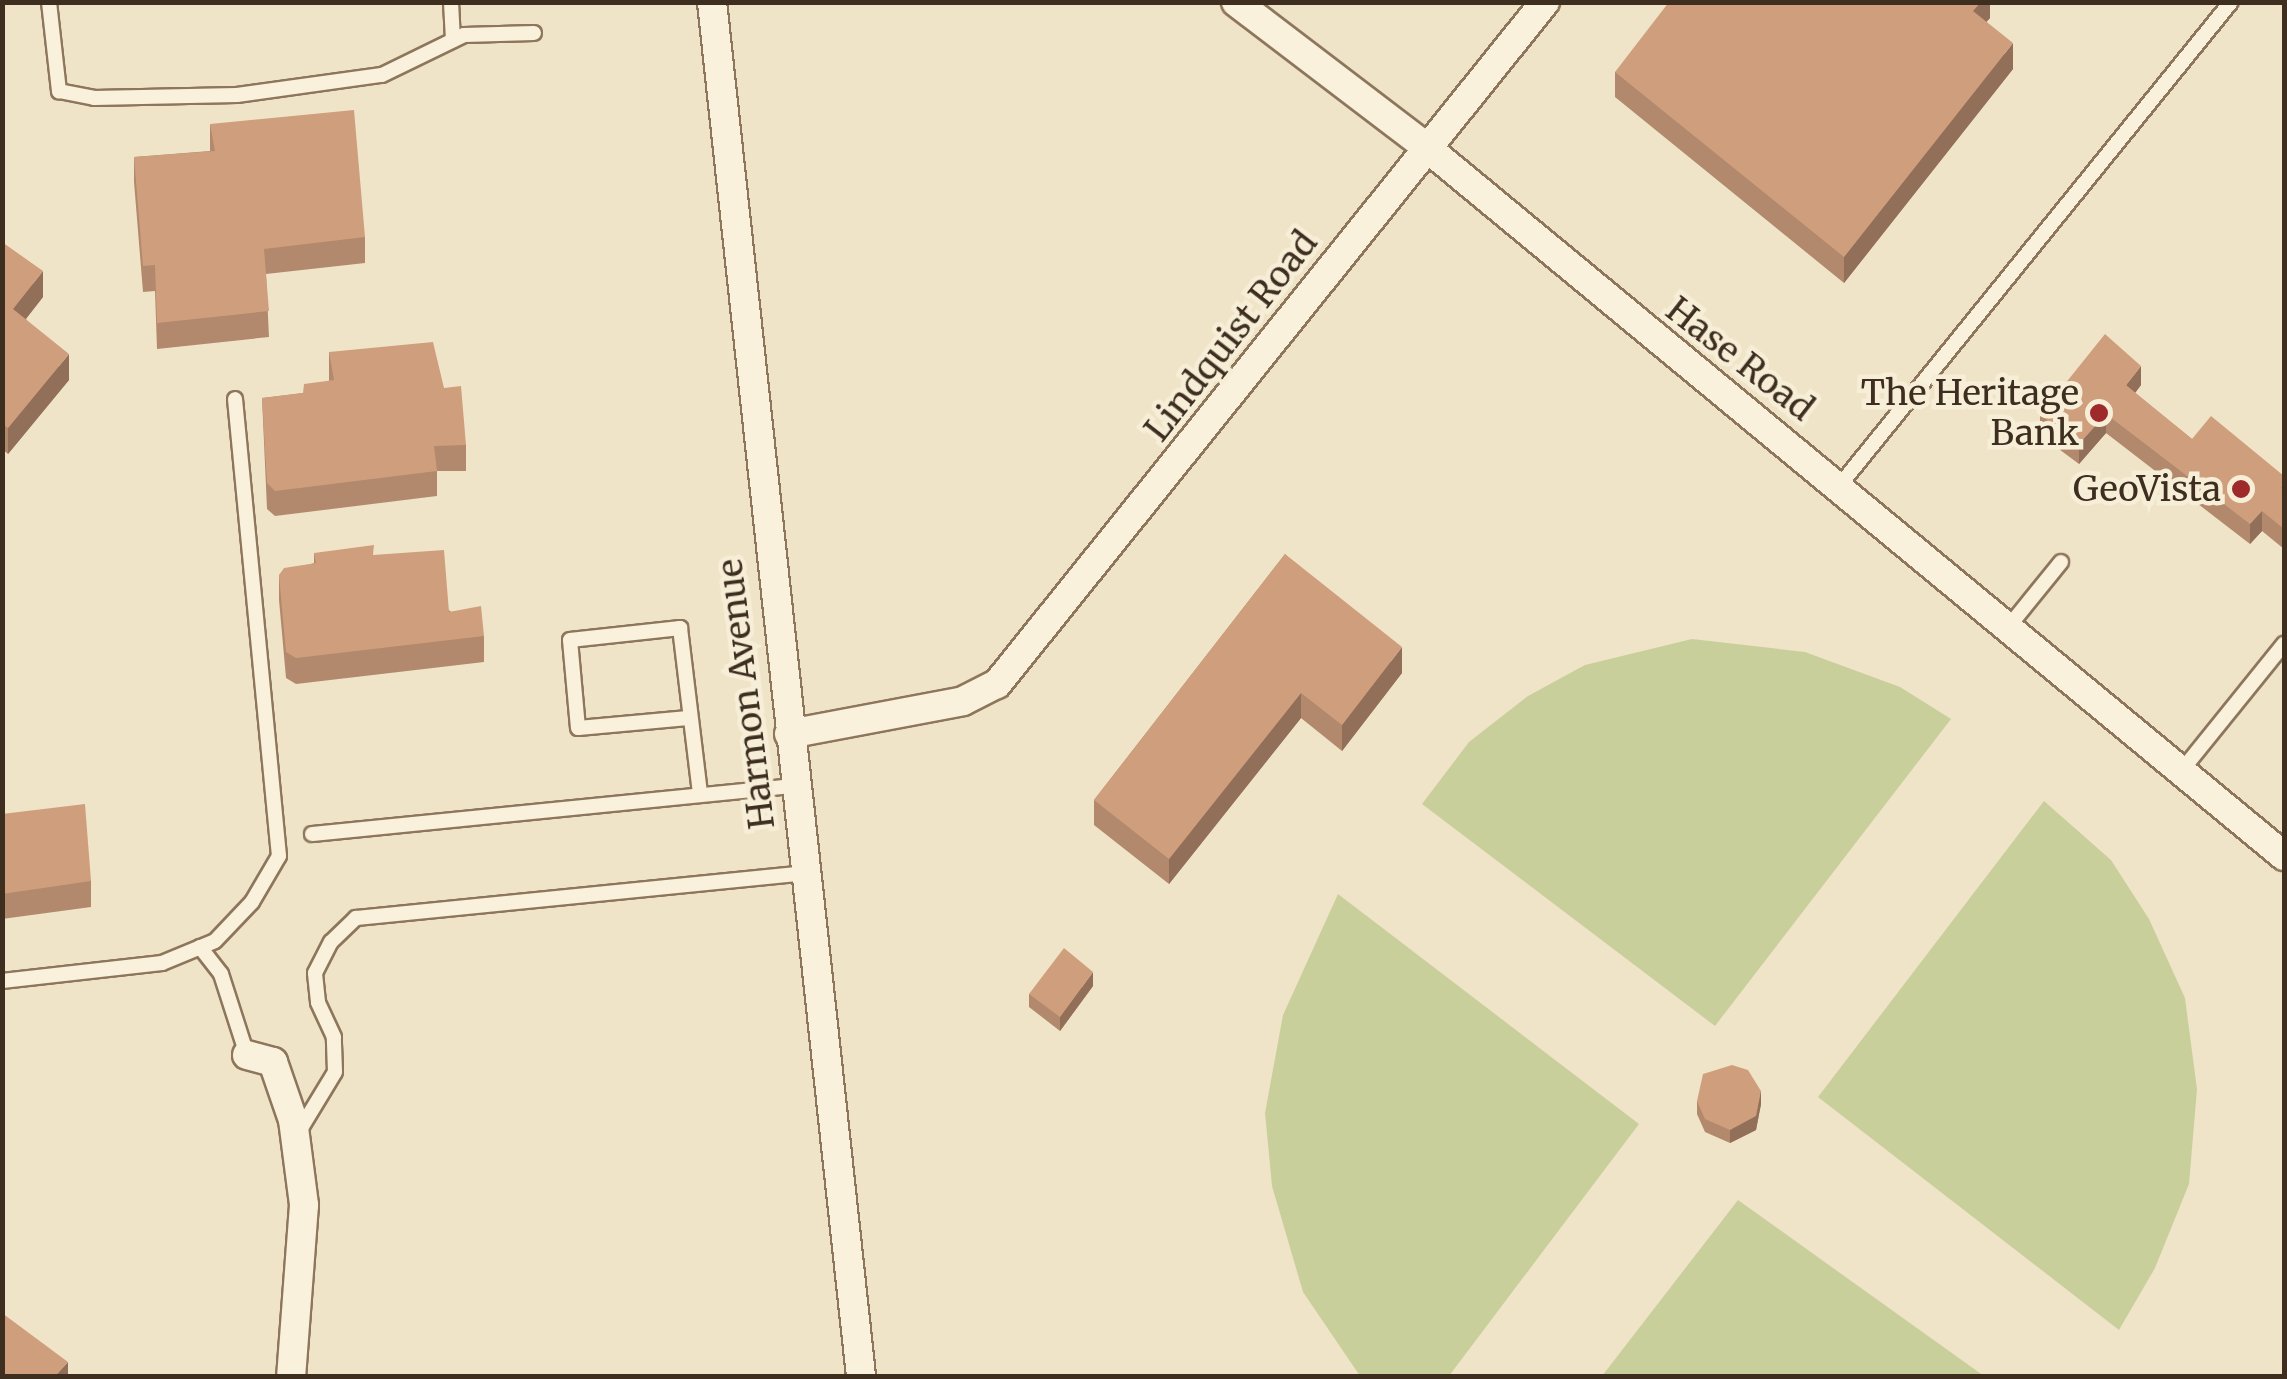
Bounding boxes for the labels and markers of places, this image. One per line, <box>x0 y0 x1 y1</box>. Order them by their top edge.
place label: The Heritage Bank <box>1861 372 2079 454</box>
marker: The Heritage Bank <box>2088 402 2110 424</box>
place label: GeoVista <box>2073 468 2221 510</box>
marker: GeoVista <box>2230 478 2252 500</box>

